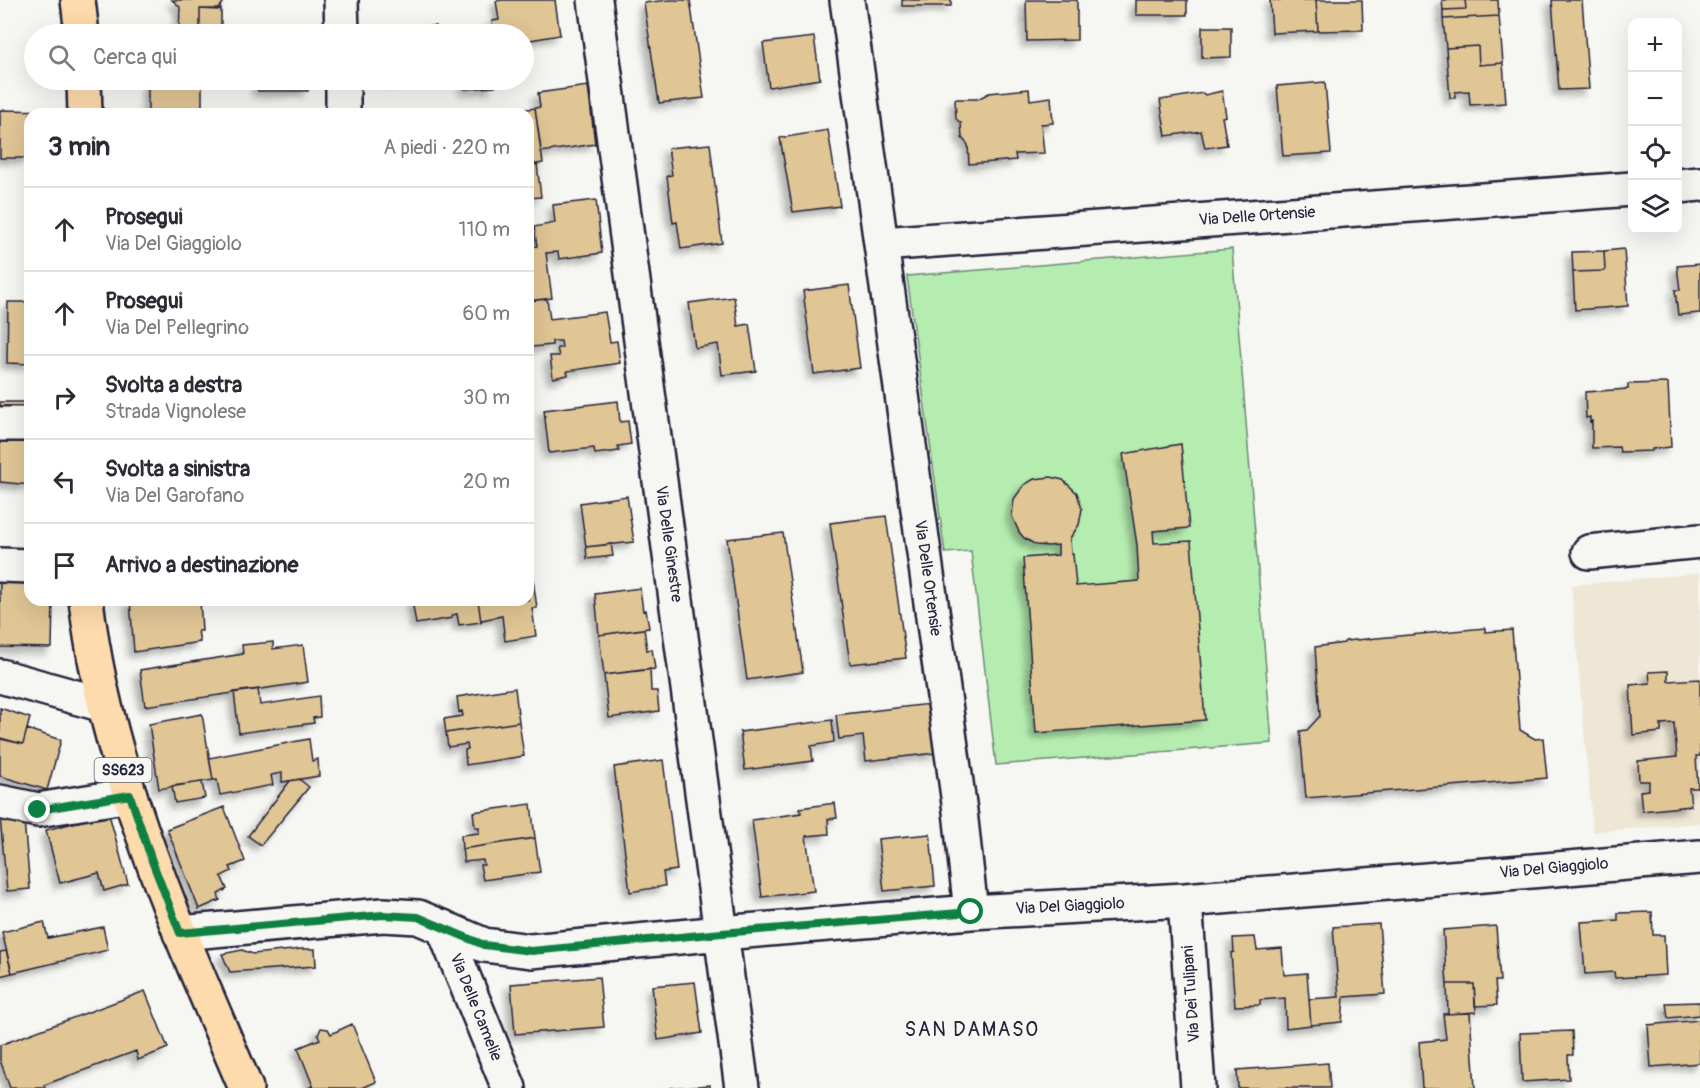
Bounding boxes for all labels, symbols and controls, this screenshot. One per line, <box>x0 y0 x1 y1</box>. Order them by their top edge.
map controls <box>1628 18 1682 234</box>
button: + <box>1628 18 1682 72</box>
search box <box>24 24 534 90</box>
icon: search <box>45 41 78 74</box>
text: Cerca qui <box>93 43 177 71</box>
button: − <box>1628 72 1682 126</box>
button: locate <box>1628 126 1682 180</box>
text: 3 min <box>48 131 110 163</box>
text: A piedi · 220 m <box>383 135 510 160</box>
button: layers <box>1628 180 1682 234</box>
street label: Via Delle Ortensie <box>1198 202 1316 230</box>
text: Prosegui <box>105 203 183 231</box>
icon: ahead <box>48 213 81 246</box>
text: 110 m <box>459 217 510 242</box>
text: Via Del Giaggiolo <box>105 231 242 256</box>
text: Prosegui <box>105 287 183 315</box>
icon: ahead <box>48 297 81 330</box>
text: 60 m <box>463 301 510 326</box>
text: Via Del Pellegrino <box>105 315 249 340</box>
text: Svolta a destra <box>105 371 242 399</box>
icon: right <box>48 381 81 414</box>
text: 30 m <box>463 385 510 410</box>
text: Strada Vignolese <box>105 399 246 424</box>
text: Svolta a sinistra <box>105 455 250 483</box>
icon: left <box>48 465 81 498</box>
text: 20 m <box>463 469 510 494</box>
text: Via Del Garofano <box>105 483 244 508</box>
street label: Via Delle Ginestre <box>651 484 687 604</box>
street label: Via Delle Ortensie <box>910 519 946 637</box>
icon: arrive <box>48 549 81 582</box>
text: Arrivo a destinazione <box>105 551 298 579</box>
road number: SS623 <box>94 758 152 782</box>
route end <box>24 796 50 822</box>
street label: Via Del Giaggiolo <box>1499 853 1610 883</box>
street label: Via Del Giaggiolo <box>1015 893 1126 919</box>
route start <box>957 898 983 924</box>
street label: Via Dei Tulipani <box>1178 945 1204 1043</box>
street label: Via Delle Camelie <box>445 950 507 1064</box>
district label: SAN DAMASO <box>905 1017 1039 1042</box>

